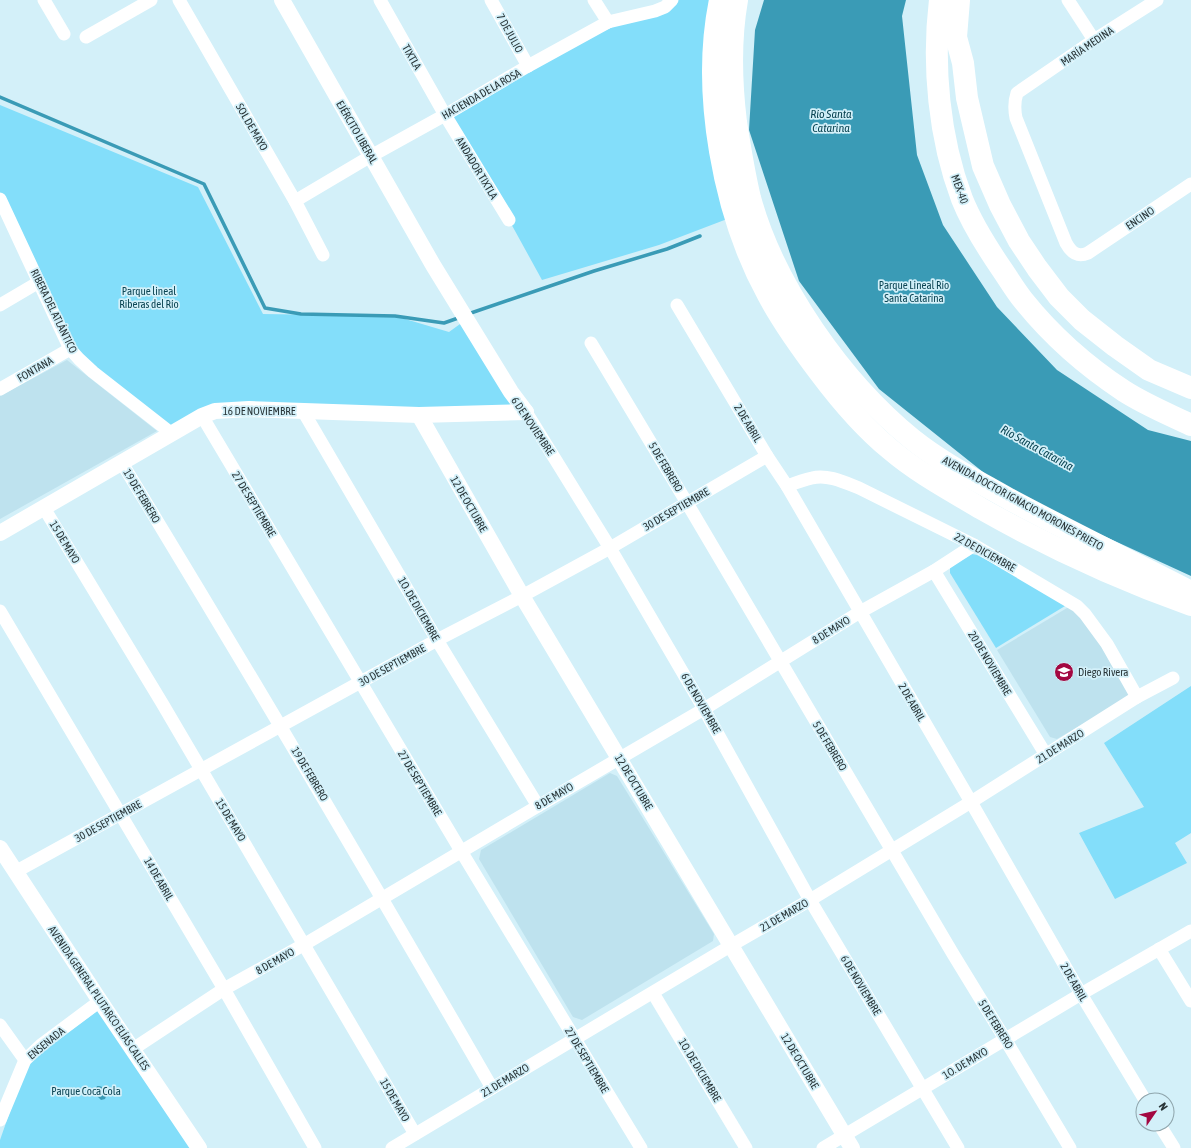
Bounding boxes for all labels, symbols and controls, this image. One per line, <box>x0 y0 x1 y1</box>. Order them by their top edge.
street label: 7 DE JULIO <box>494 11 526 55</box>
street label: MARÍA MEDINA <box>1058 24 1116 68</box>
street label: TIXTLA <box>400 42 424 72</box>
street label: HACIENDA DE LA ROSA <box>439 66 523 121</box>
street label: EJÉRCITO LIBERAL <box>334 98 380 166</box>
street label: SOL DE MAYO <box>234 101 270 153</box>
water label: Río Santa Catarina <box>810 107 852 135</box>
street label: ANDADOR TIXTLA <box>454 135 501 202</box>
street label: MEX-40 <box>949 173 971 205</box>
street label: ENCINO <box>1123 204 1157 232</box>
street label: RIBERA DEL ATLÁNTICO <box>28 267 80 355</box>
park label: Parque Lineal Río Santa Catarina <box>879 279 949 304</box>
park label: Parque lineal Riberas del Río <box>119 285 179 310</box>
street label: FONTANA <box>15 354 55 384</box>
street label: 6 DE NOVIEMBRE <box>509 395 557 458</box>
street label: 2 DE ABRIL <box>732 402 764 445</box>
street label: 16 DE NOVIEMBRE <box>223 405 296 417</box>
water label: Río Santa Catarina <box>998 422 1076 474</box>
street label: 5 DE FEBRERO <box>647 440 685 494</box>
street label: AVENIDA DOCTOR IGNACIO MORONES PRIETO <box>941 454 1105 552</box>
street label: 19 DE FEBRERO <box>121 467 163 525</box>
street label: 27 DE SEPTIEMBRE <box>230 469 278 539</box>
street label: 12 DE OCTUBRE <box>448 474 490 534</box>
street label: 30 DE SEPTIEMBRE <box>641 485 711 533</box>
street label: 15 DE MAYO <box>48 519 82 565</box>
street label: 22 DE DICIEMBRE <box>952 530 1018 574</box>
street label: 1O. DE DICIEMBRE <box>396 575 442 643</box>
street label: 8 DE MAYO <box>810 614 852 646</box>
street label: 20 DE NOVIEMBRE <box>966 629 1014 697</box>
street label: 30 DE SEPTIEMBRE <box>357 642 428 688</box>
school or university icon: Diego Rivera <box>1053 661 1075 683</box>
place label: Diego Rivera <box>1078 666 1128 678</box>
street label: 6 DE NOVIEMBRE <box>679 671 723 735</box>
street label: 2 DE ABRIL <box>896 681 928 724</box>
street label: 5 DE FEBRERO <box>811 719 849 773</box>
street label: 21 DE MARZO <box>1034 727 1086 765</box>
street label: 19 DE FEBRERO <box>289 745 331 803</box>
street label: 27 DE SEPTIEMBRE <box>396 748 444 818</box>
street label: 12 DE OCTUBRE <box>613 752 655 812</box>
street label: 8 DE MAYO <box>533 780 575 812</box>
street label: 15 DE MAYO <box>214 797 248 843</box>
street label: 30 DE SEPTIEMBRE <box>73 798 144 844</box>
street label: 14 DE ABRIL <box>142 855 176 903</box>
street label: 21 DE MARZO <box>758 896 810 934</box>
street label: AVENIDA GENERAL PLUTARCO ELÍAS CALLES <box>46 924 152 1073</box>
street label: 8 DE MAYO <box>254 946 296 976</box>
street label: 6 DE NOVIEMBRE <box>838 953 884 1017</box>
street label: 2 DE ABRIL <box>1058 961 1090 1004</box>
street label: 5 DE FEBRERO <box>976 997 1016 1051</box>
street label: ENSENADA <box>25 1024 67 1061</box>
street label: 27 DE SEPTIEMBRE <box>563 1025 611 1095</box>
street label: 12 DE OCTUBRE <box>779 1031 821 1091</box>
street label: 1O. DE DICIEMBRE <box>676 1036 724 1104</box>
street label: 1O. DE MAYO <box>940 1045 990 1081</box>
street label: 21 DE MARZO <box>479 1061 531 1099</box>
street label: 15 DE MAYO <box>378 1076 412 1124</box>
park label: Parque Coca Cola <box>51 1085 121 1097</box>
north arrow <box>1135 1092 1175 1132</box>
text: N <box>1156 1100 1170 1112</box>

